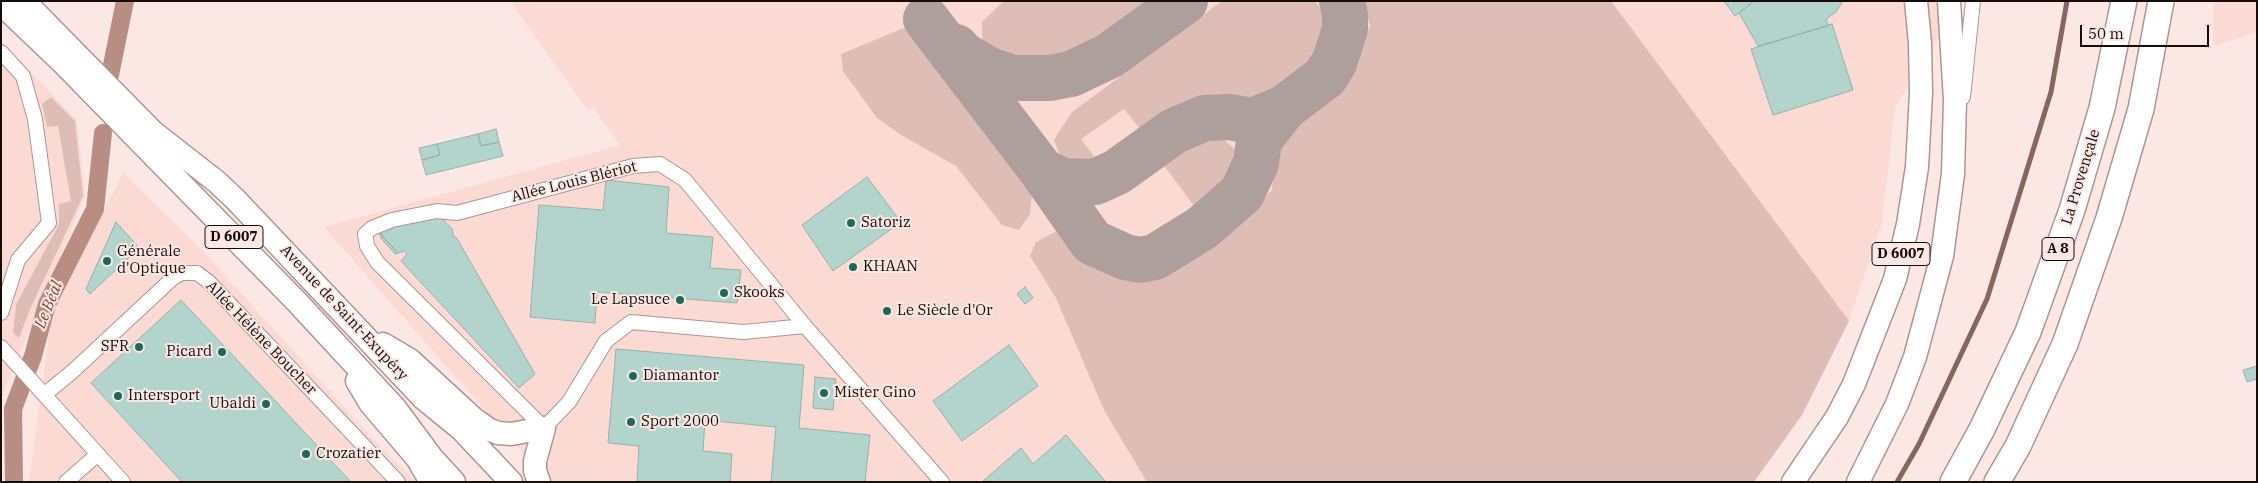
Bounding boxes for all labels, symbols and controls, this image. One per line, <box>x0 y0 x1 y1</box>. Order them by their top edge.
scale bar <box>2083 15 2212 47</box>
text: 50 m <box>2088 24 2124 43</box>
street label: La Provençale <box>2058 127 2104 227</box>
street label: Allée Louis Blériot <box>509 158 639 206</box>
place label: Satoriz <box>861 214 911 232</box>
marker: Satoriz <box>845 217 857 229</box>
road number: D 6007 <box>205 226 263 248</box>
road number: A 8 <box>2042 238 2074 260</box>
street label: Avenue de Saint-Exupéry <box>276 241 412 385</box>
road number: D 6007 <box>1872 242 1930 266</box>
place label: Générale d'Optique <box>117 243 186 278</box>
marker: Générale d'Optique <box>101 255 113 267</box>
place label: KHAAN <box>863 258 918 276</box>
marker: KHAAN <box>847 261 859 273</box>
street label: Allée Hélène Boucher <box>202 277 320 399</box>
water label: Le Béal <box>31 279 67 331</box>
place label: Skooks <box>734 284 785 302</box>
marker: Skooks <box>718 287 730 299</box>
place label: Le Lapsuce <box>591 291 670 309</box>
marker: Le Lapsuce <box>674 294 686 306</box>
place label: Le Siècle d'Or <box>897 302 993 320</box>
marker: Le Siècle d'Or <box>881 305 893 317</box>
place label: SFR <box>101 338 129 356</box>
marker: SFR <box>133 341 145 353</box>
place label: Picard <box>166 343 212 361</box>
marker: Picard <box>216 346 228 358</box>
place label: Diamantor <box>643 367 719 385</box>
marker: Diamantor <box>627 370 639 382</box>
place label: Mister Gino <box>834 384 916 402</box>
place label: Intersport <box>128 387 200 405</box>
marker: Mister Gino <box>818 387 830 399</box>
marker: Intersport <box>112 390 124 402</box>
place label: Ubaldi <box>209 395 256 413</box>
marker: Ubaldi <box>260 398 272 410</box>
place label: Sport 2000 <box>641 413 719 431</box>
marker: Sport 2000 <box>625 416 637 428</box>
place label: Crozatier <box>316 445 381 463</box>
marker: Crozatier <box>300 448 312 460</box>

